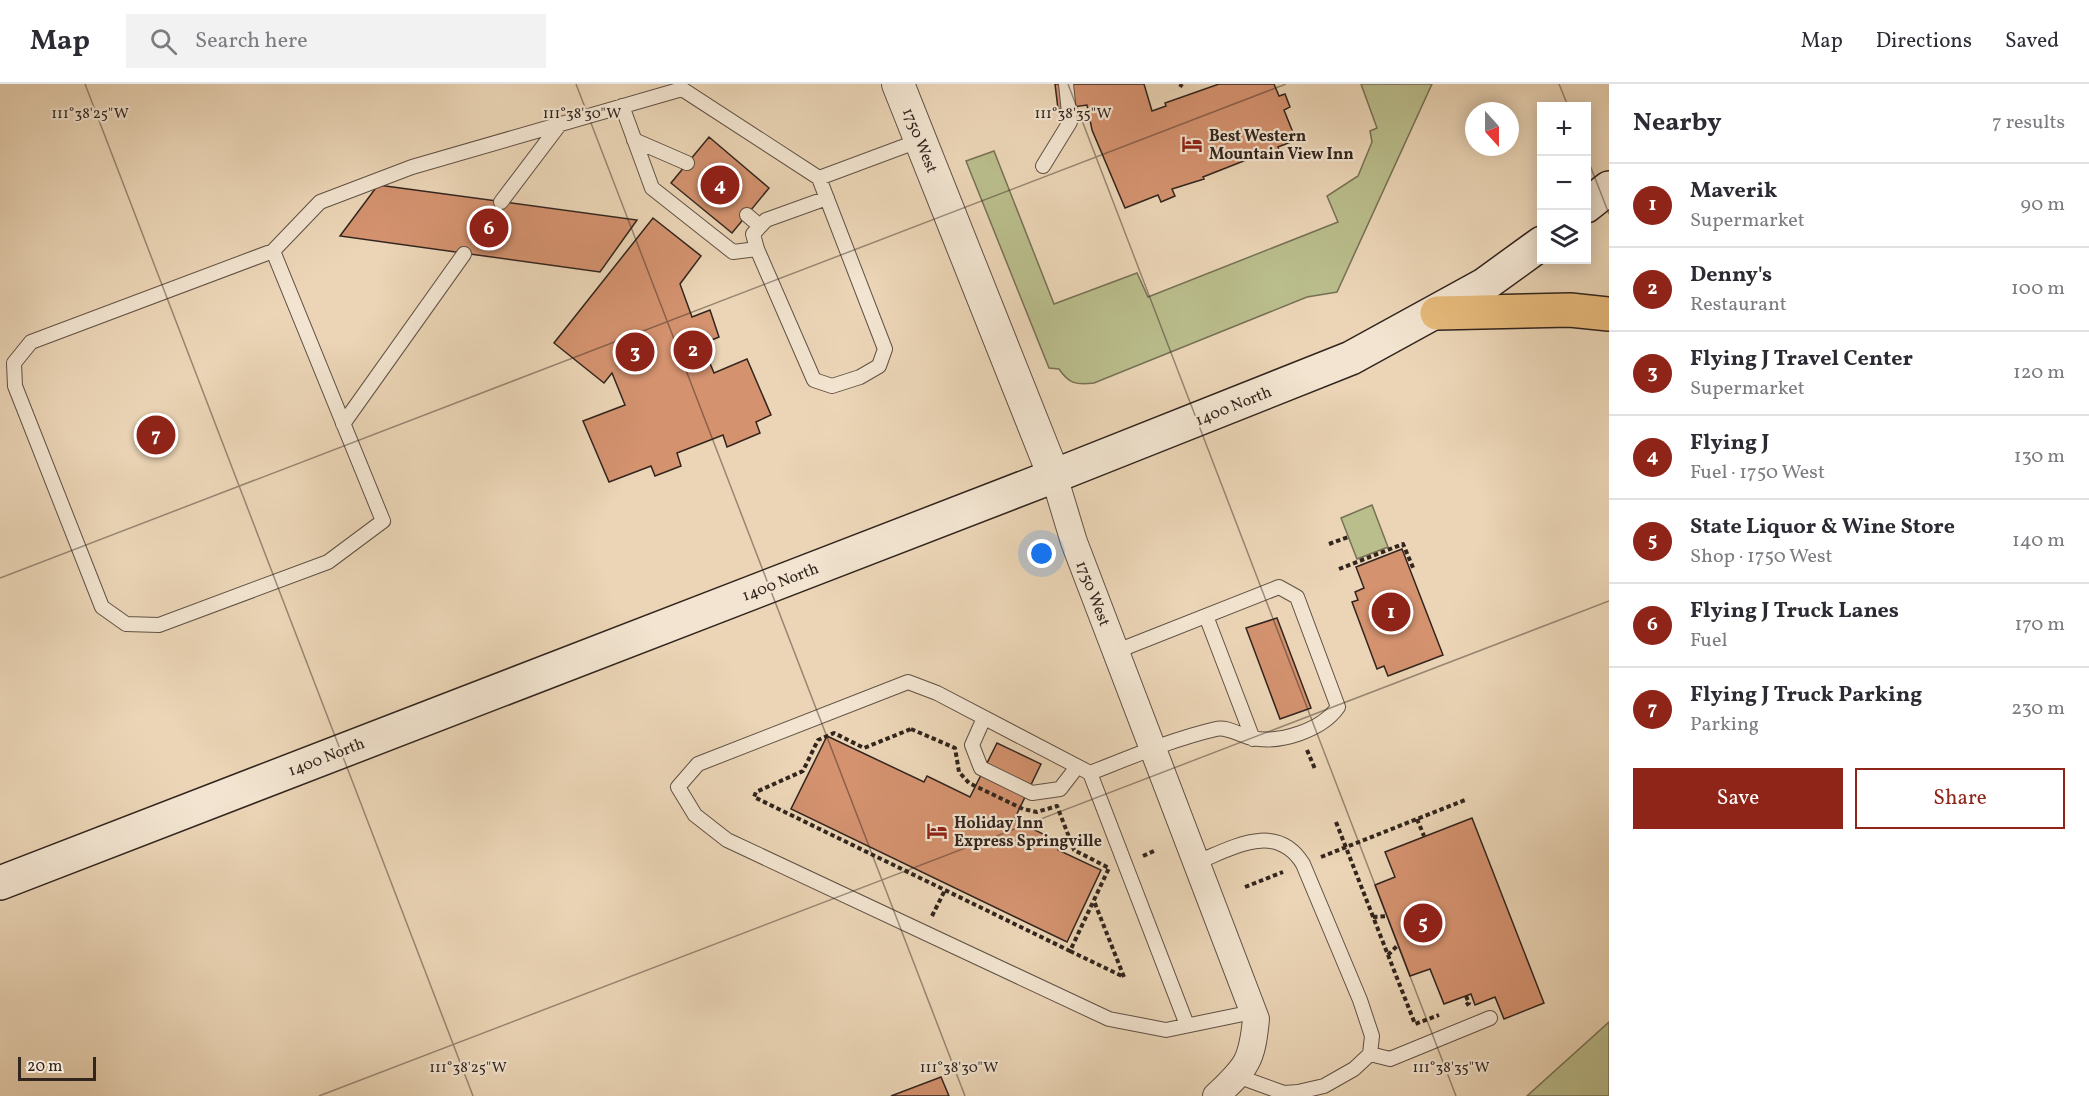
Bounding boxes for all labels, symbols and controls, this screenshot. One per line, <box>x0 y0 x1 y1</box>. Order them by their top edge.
search box <box>126 14 546 68</box>
text: Map <box>30 22 90 61</box>
icon: search <box>147 25 180 58</box>
text: Search here <box>195 26 308 57</box>
text: Map <box>1801 27 1843 56</box>
text: Directions <box>1876 27 1972 56</box>
text: Saved <box>2005 27 2059 56</box>
north arrow <box>1465 102 1519 156</box>
map controls <box>1537 102 1591 264</box>
button: + <box>1537 102 1591 156</box>
text: 111°38'25"W <box>51 104 129 125</box>
text: 111°38'30"W <box>543 104 621 125</box>
text: 111°38'35"W <box>1034 104 1112 125</box>
street label: 1750 West <box>896 105 942 177</box>
text: Nearby <box>1633 105 1722 141</box>
text: 7 results <box>1992 109 2065 137</box>
place label: Best Western Mountain View Inn <box>1209 126 1354 166</box>
hotel icon: Best Western Mountain View Inn <box>1180 132 1204 156</box>
button: − <box>1537 156 1591 210</box>
pin: 4 <box>700 162 740 208</box>
text: Maverik <box>1690 176 1777 207</box>
text: 1 <box>1648 191 1657 219</box>
text: 90 m <box>2021 191 2065 219</box>
pin: 6 <box>470 206 508 250</box>
text: Supermarket <box>1690 207 1805 235</box>
button: layers <box>1537 210 1591 264</box>
text: Denny's <box>1690 260 1772 291</box>
text: 2 <box>1647 275 1658 303</box>
text: 100 m <box>2011 275 2065 303</box>
text: Restaurant <box>1690 291 1787 319</box>
pin: 2 <box>674 328 712 372</box>
pin: 3 <box>616 330 654 374</box>
text: Flying J Travel Center <box>1690 344 1913 375</box>
text: 3 <box>1647 359 1658 387</box>
text: 120 m <box>2013 359 2065 387</box>
text: Supermarket <box>1690 375 1805 403</box>
street label: 1400 North <box>1192 382 1275 432</box>
pin: 7 <box>136 412 176 458</box>
text: Flying J <box>1690 428 1770 459</box>
text: 4 <box>1646 443 1659 471</box>
text: 130 m <box>2014 443 2065 471</box>
text: Fuel · 1750 West <box>1690 459 1825 487</box>
text: State Liquor & Wine Store <box>1690 512 1955 543</box>
text: 5 <box>1648 527 1657 555</box>
text: 140 m <box>2012 527 2065 555</box>
your location <box>1027 539 1056 568</box>
text: Shop · 1750 West <box>1690 543 1833 571</box>
street label: 1400 North <box>739 558 822 608</box>
street label: 1750 West <box>1070 558 1115 630</box>
pin: 1 <box>1372 590 1410 634</box>
text: Flying J Truck Lanes <box>1690 596 1899 627</box>
text: 6 <box>1647 611 1658 639</box>
text: 170 m <box>2015 611 2065 639</box>
text: Fuel <box>1690 627 1727 655</box>
text: Flying J Truck Parking <box>1690 680 1922 711</box>
text: 7 <box>1648 695 1657 723</box>
text: 230 m <box>2011 695 2065 723</box>
text: Parking <box>1690 711 1759 739</box>
street label: 1400 North <box>285 733 368 783</box>
button: Save <box>1633 768 1843 829</box>
button: Share <box>1855 768 2065 829</box>
place label: Holiday Inn Express Springville <box>954 813 1102 853</box>
hotel icon: Holiday Inn Express Springville <box>925 819 949 843</box>
pin: 5 <box>1404 900 1442 946</box>
scale bar <box>18 1054 96 1082</box>
text: 20 m <box>27 1056 62 1078</box>
text: 111°38'25"W <box>429 1058 507 1079</box>
text: 111°38'30"W <box>920 1058 998 1079</box>
text: 111°38'35"W <box>1412 1058 1490 1079</box>

